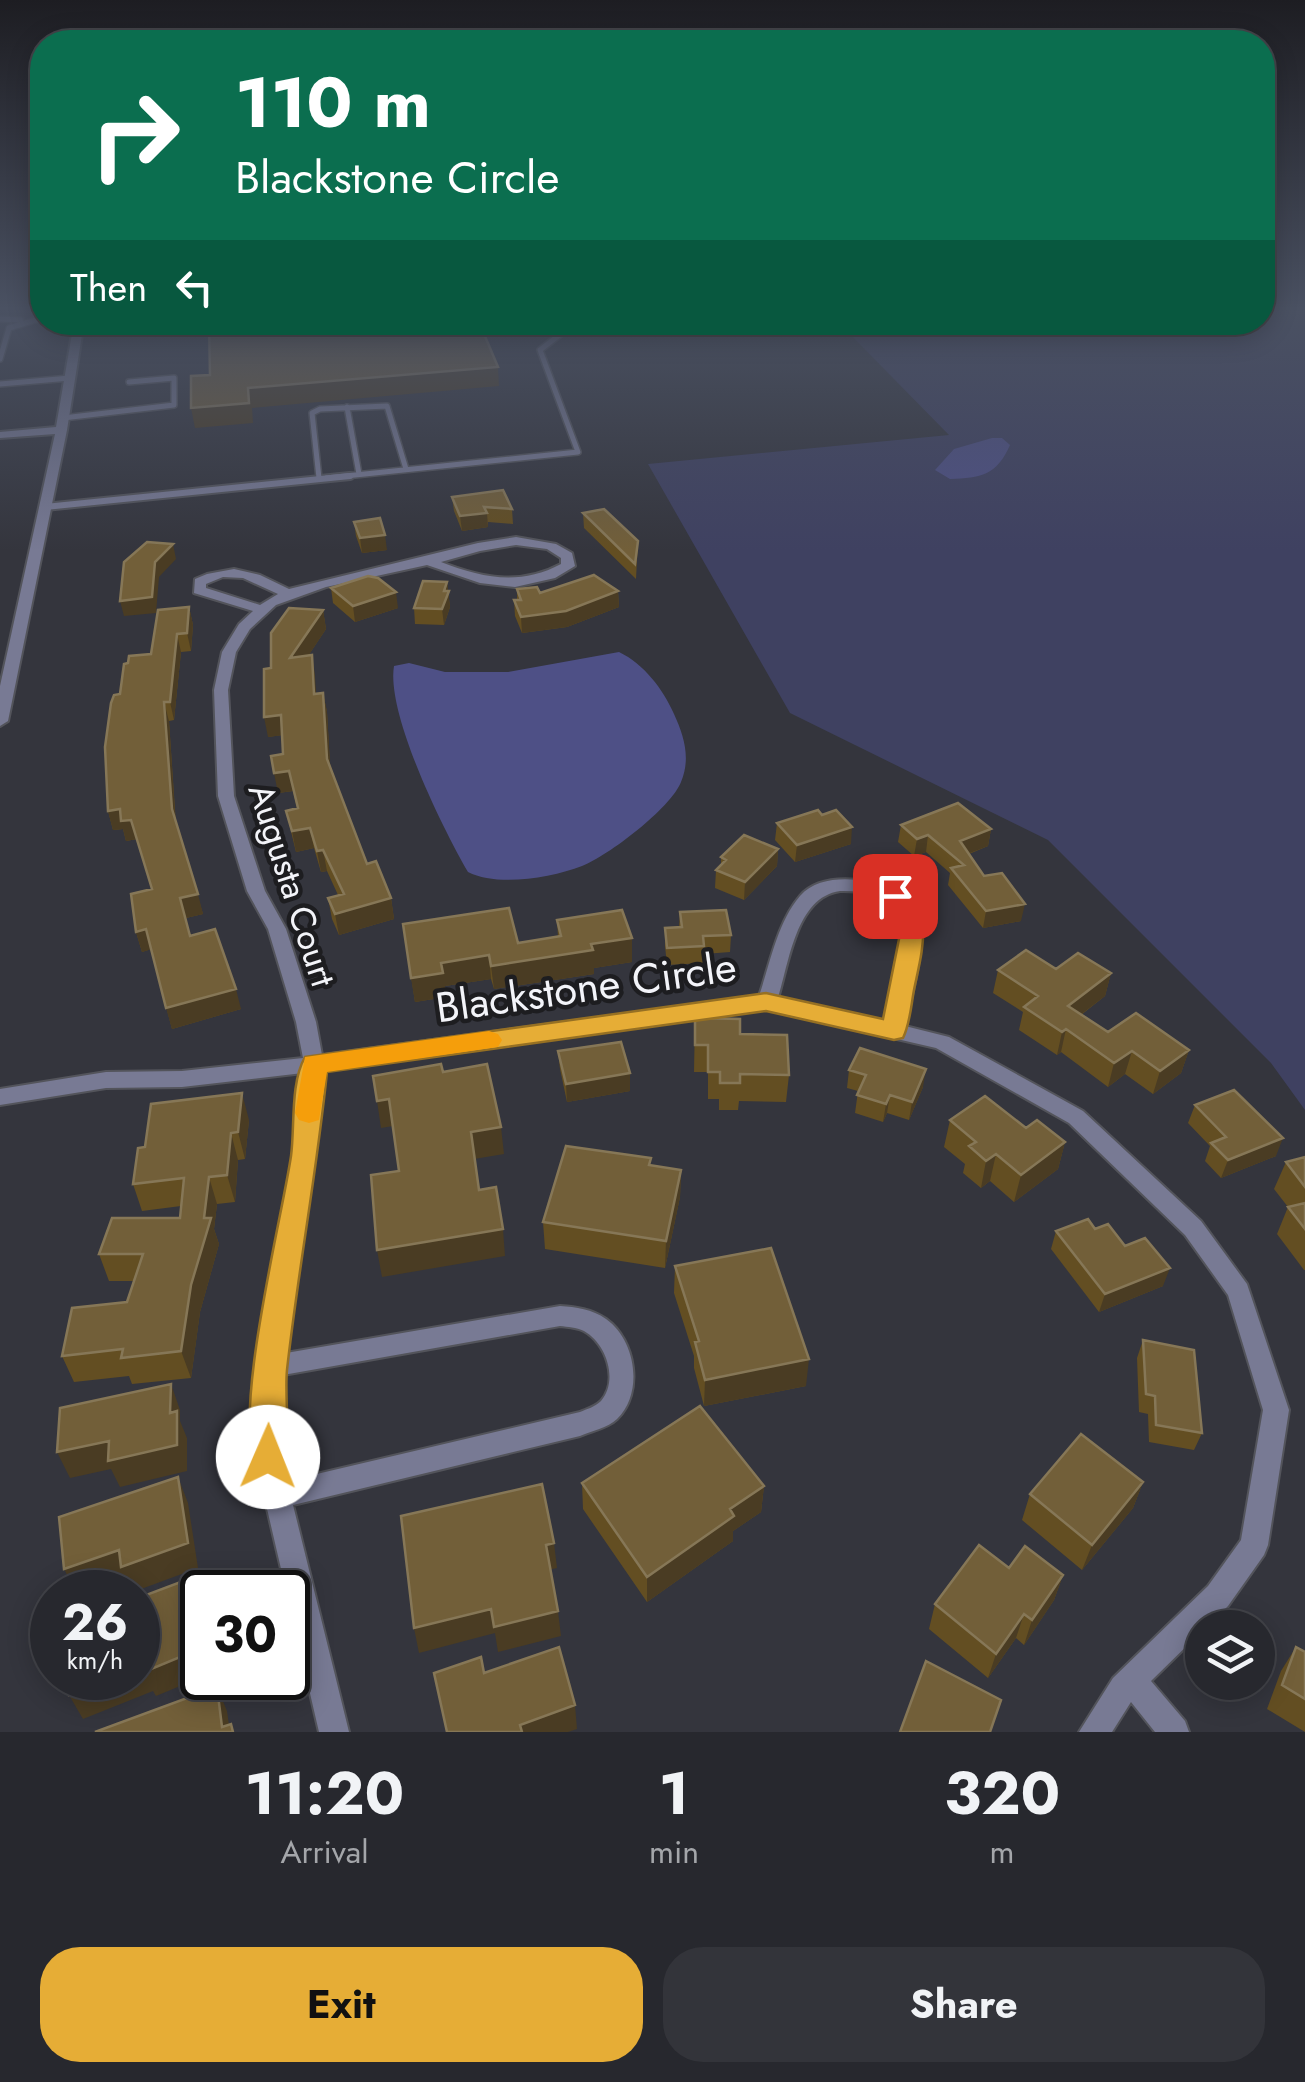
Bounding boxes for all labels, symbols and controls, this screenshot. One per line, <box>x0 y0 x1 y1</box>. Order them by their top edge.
text: 110 m <box>235 52 431 153</box>
icon: right <box>70 70 200 200</box>
text: Blackstone Circle <box>235 145 560 210</box>
text: Then <box>70 260 147 315</box>
icon: left <box>167 260 222 315</box>
street label: Augusta Court <box>236 777 349 994</box>
pin <box>853 854 938 939</box>
icon: arrive <box>868 869 923 924</box>
street label: Blackstone Circle <box>432 936 740 1038</box>
position arrow <box>216 1405 320 1509</box>
speed limit sign: 30 <box>180 1570 310 1700</box>
text: 26 <box>62 1586 128 1659</box>
map controls <box>1185 1610 1275 1700</box>
button: layers <box>1185 1610 1275 1700</box>
text: km/h <box>67 1642 123 1678</box>
text: 11:20 <box>245 1750 404 1837</box>
text: 1 <box>659 1750 689 1837</box>
text: 320 <box>944 1750 1060 1837</box>
text: Arrival <box>280 1829 369 1875</box>
text: min <box>649 1829 699 1875</box>
text: m <box>990 1829 1015 1875</box>
button: Exit <box>40 1947 643 2062</box>
button: Share <box>663 1947 1265 2062</box>

